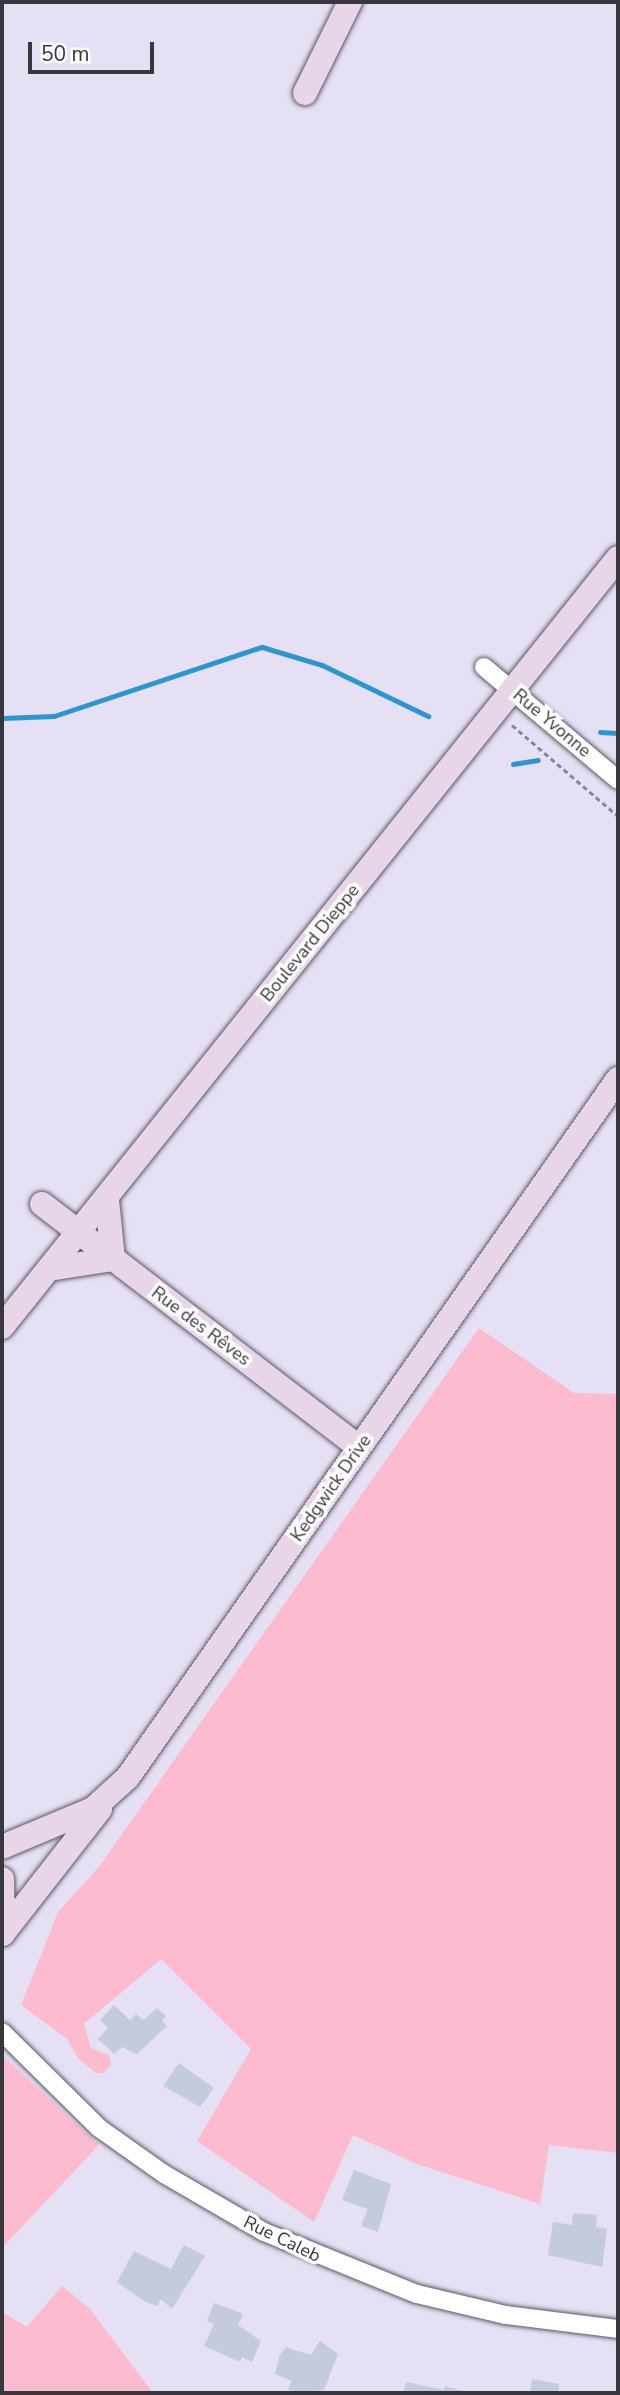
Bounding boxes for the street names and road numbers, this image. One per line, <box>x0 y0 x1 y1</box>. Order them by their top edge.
street label: Rue Yvonne <box>509 684 595 762</box>
street label: Boulevard Dieppe <box>256 880 364 1006</box>
street label: Rue des Rêves <box>147 1282 255 1370</box>
street label: Kedgwick Drive <box>286 1430 376 1546</box>
street label: Rue Caleb <box>240 2211 324 2267</box>

